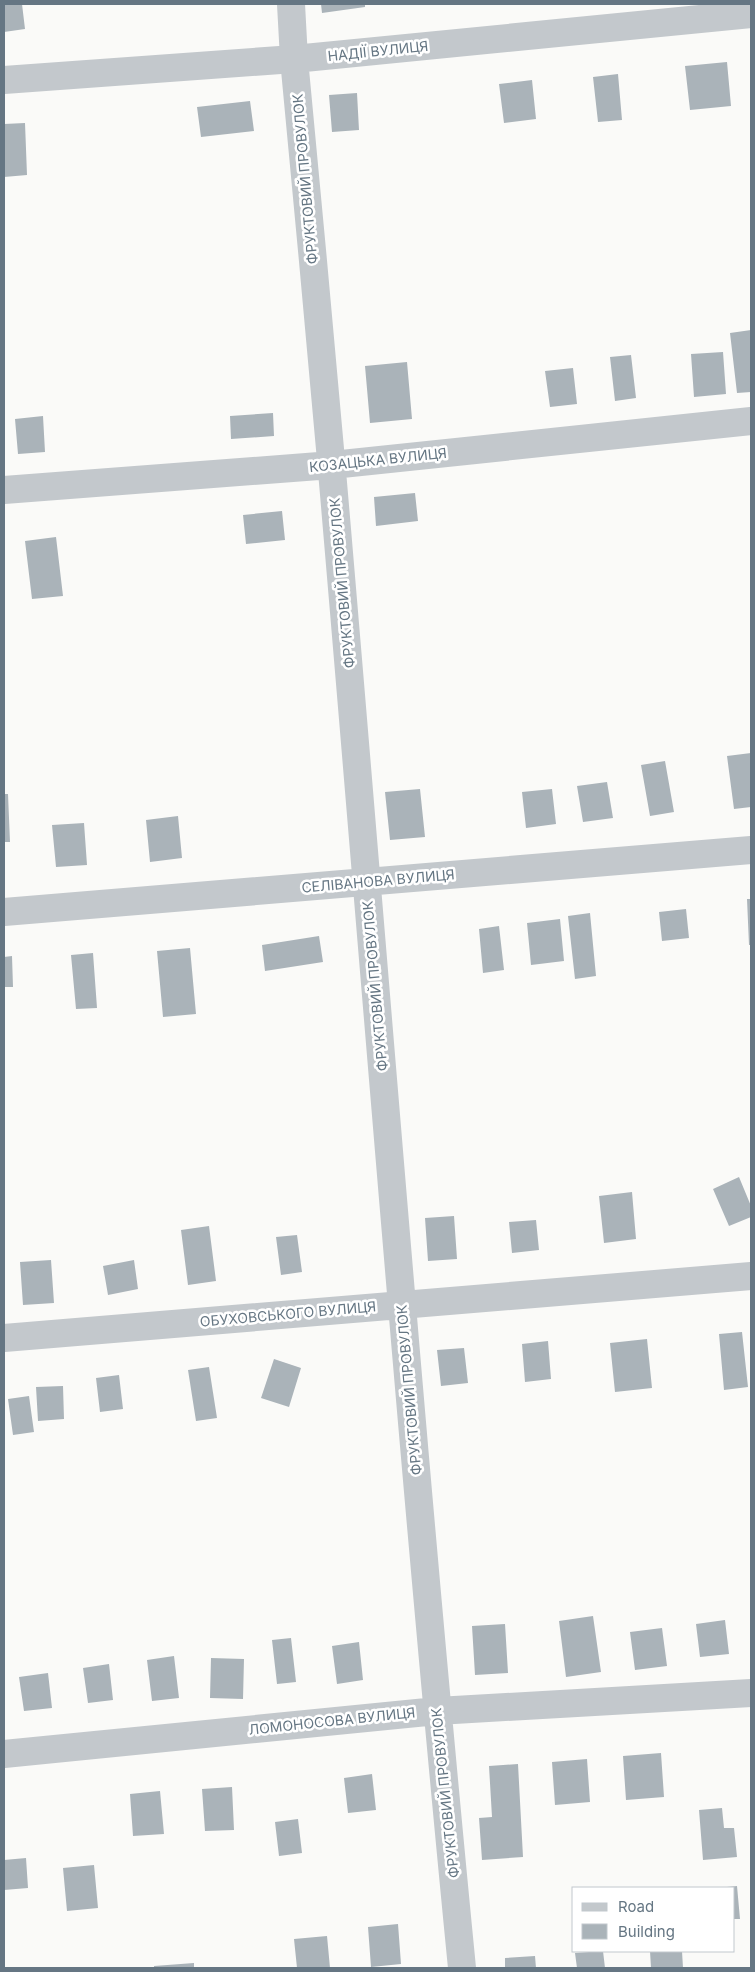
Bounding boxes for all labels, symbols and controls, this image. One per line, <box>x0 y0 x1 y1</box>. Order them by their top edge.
street label: НАДІЇ ВУЛИЦЯ <box>327 37 429 64</box>
street label: ФРУКТОВИЙ ПРОВУЛОК <box>288 93 320 265</box>
street label: КОЗАЦЬКА ВУЛИЦЯ <box>308 444 448 475</box>
street label: ФРУКТОВИЙ ПРОВУЛОК <box>325 497 357 669</box>
street label: СЕЛІВАНОВА ВУЛИЦЯ <box>301 865 455 896</box>
street label: ФРУКТОВИЙ ПРОВУЛОК <box>358 900 390 1072</box>
street label: ОБУХОВСЬКОГО ВУЛИЦЯ <box>199 1297 377 1330</box>
street label: ФРУКТОВИЙ ПРОВУЛОК <box>392 1304 424 1476</box>
street label: ЛОМОНОСОВА ВУЛИЦЯ <box>248 1703 416 1738</box>
street label: ФРУКТОВИЙ ПРОВУЛОК <box>426 1707 462 1879</box>
legend <box>572 1887 735 1952</box>
text: Road <box>618 1897 654 1916</box>
text: Building <box>618 1922 675 1941</box>

